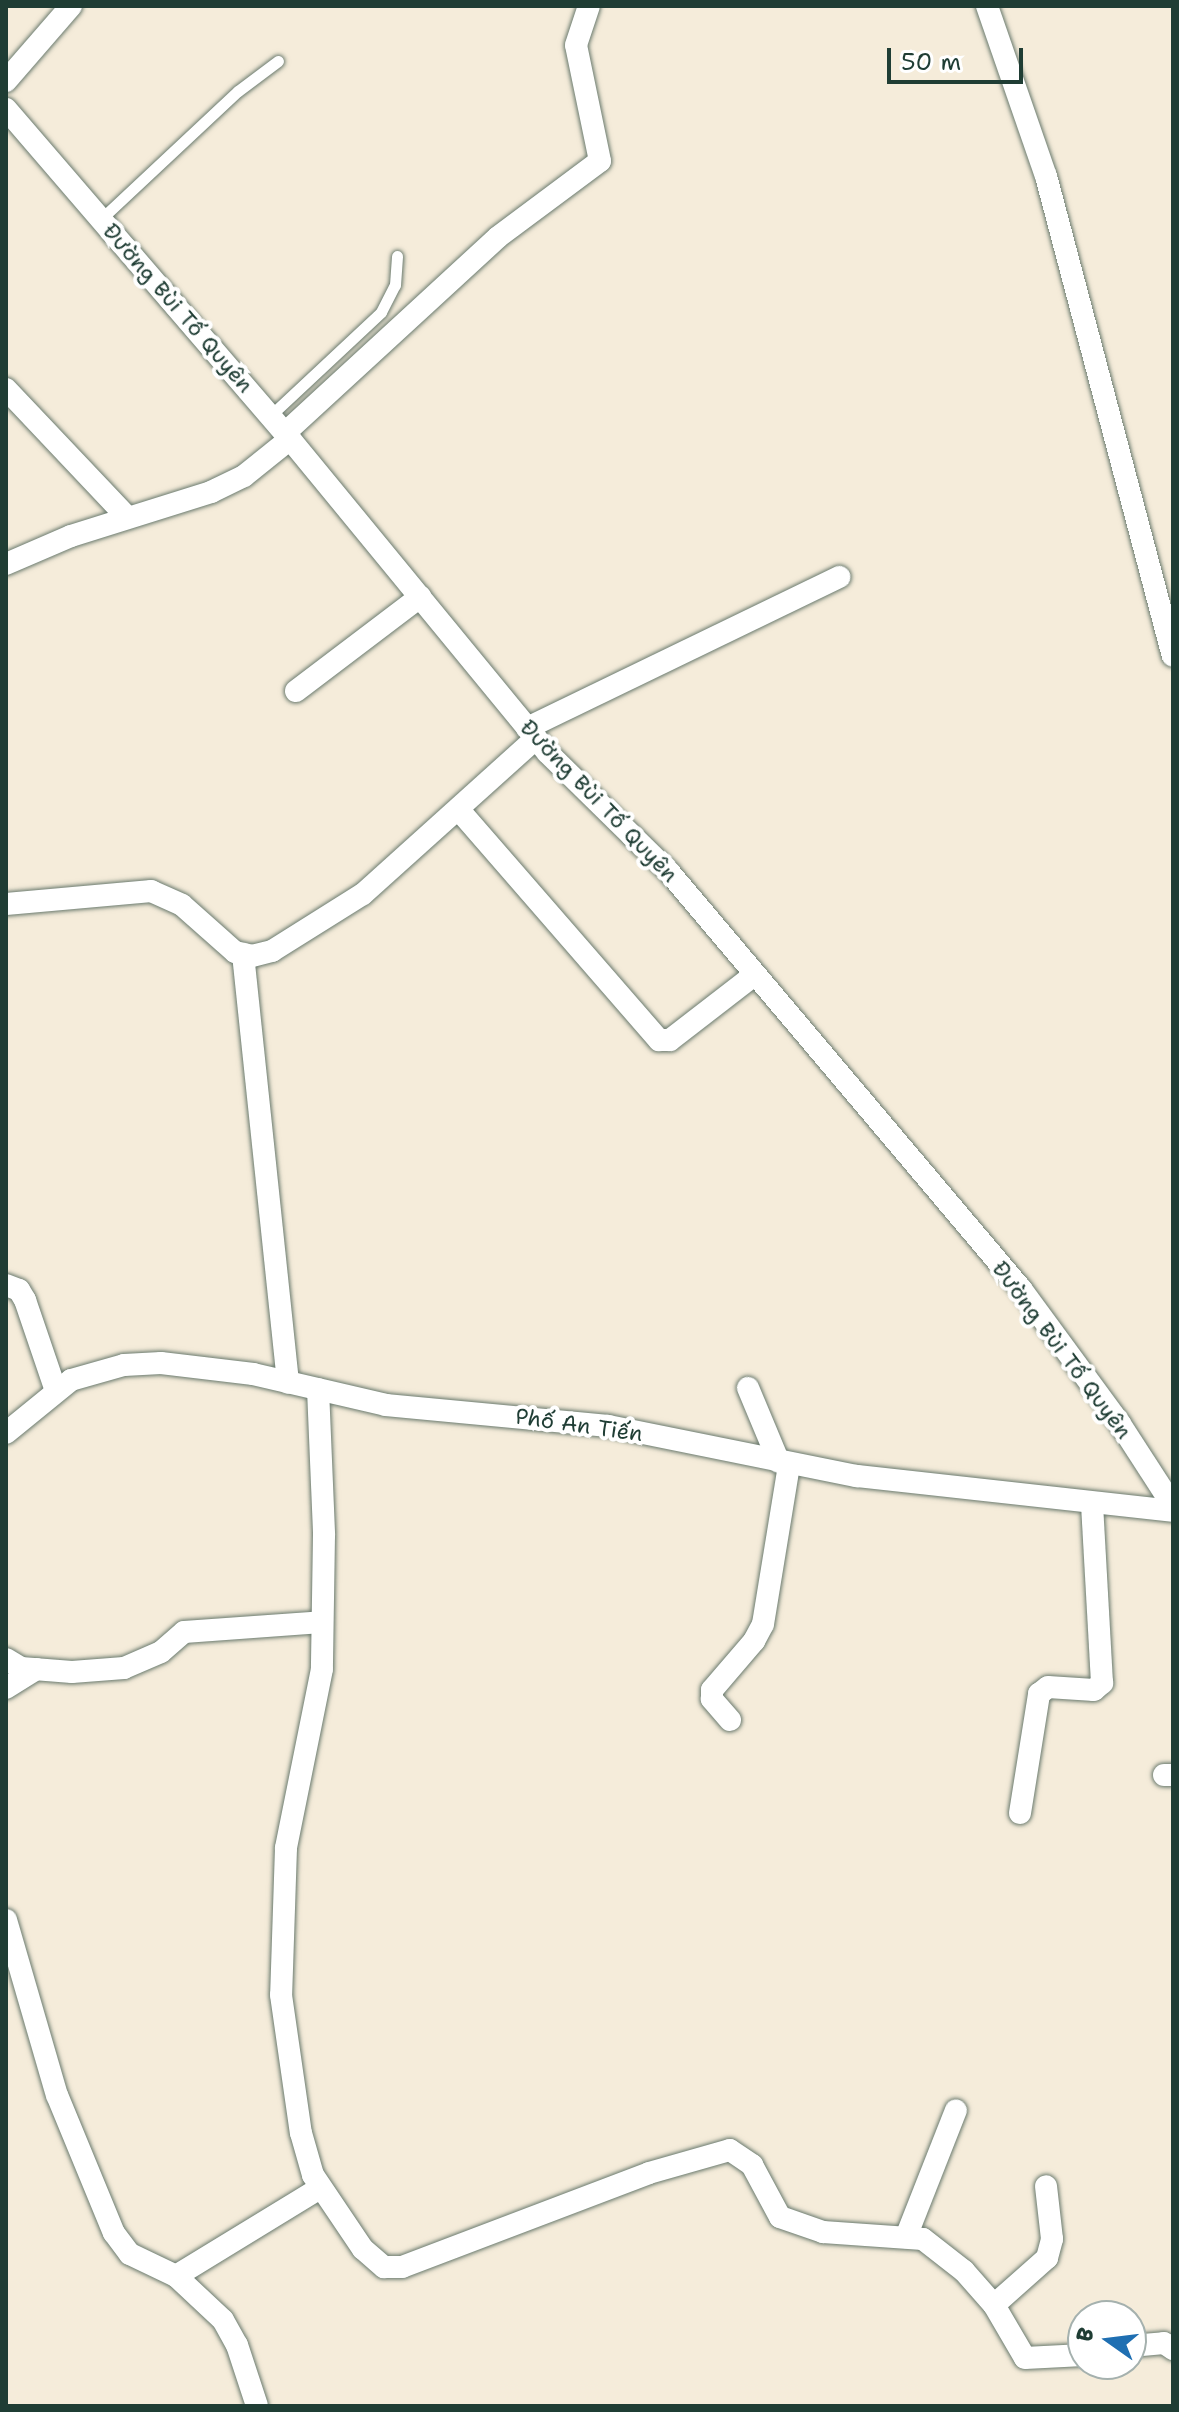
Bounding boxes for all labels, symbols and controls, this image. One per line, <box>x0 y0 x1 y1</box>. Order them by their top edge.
scale bar <box>891 32 1027 82</box>
text: 50 m <box>901 46 961 78</box>
street label: Đường Bùi Tố Quyên <box>97 218 259 398</box>
street label: Đường Bùi Tố Quyên <box>515 714 683 888</box>
street label: Đường Bùi Tố Quyên <box>987 1256 1137 1444</box>
street label: Phố An Tiến <box>514 1403 644 1447</box>
north arrow <box>1067 2300 1147 2380</box>
text: B <box>1069 2324 1101 2345</box>

